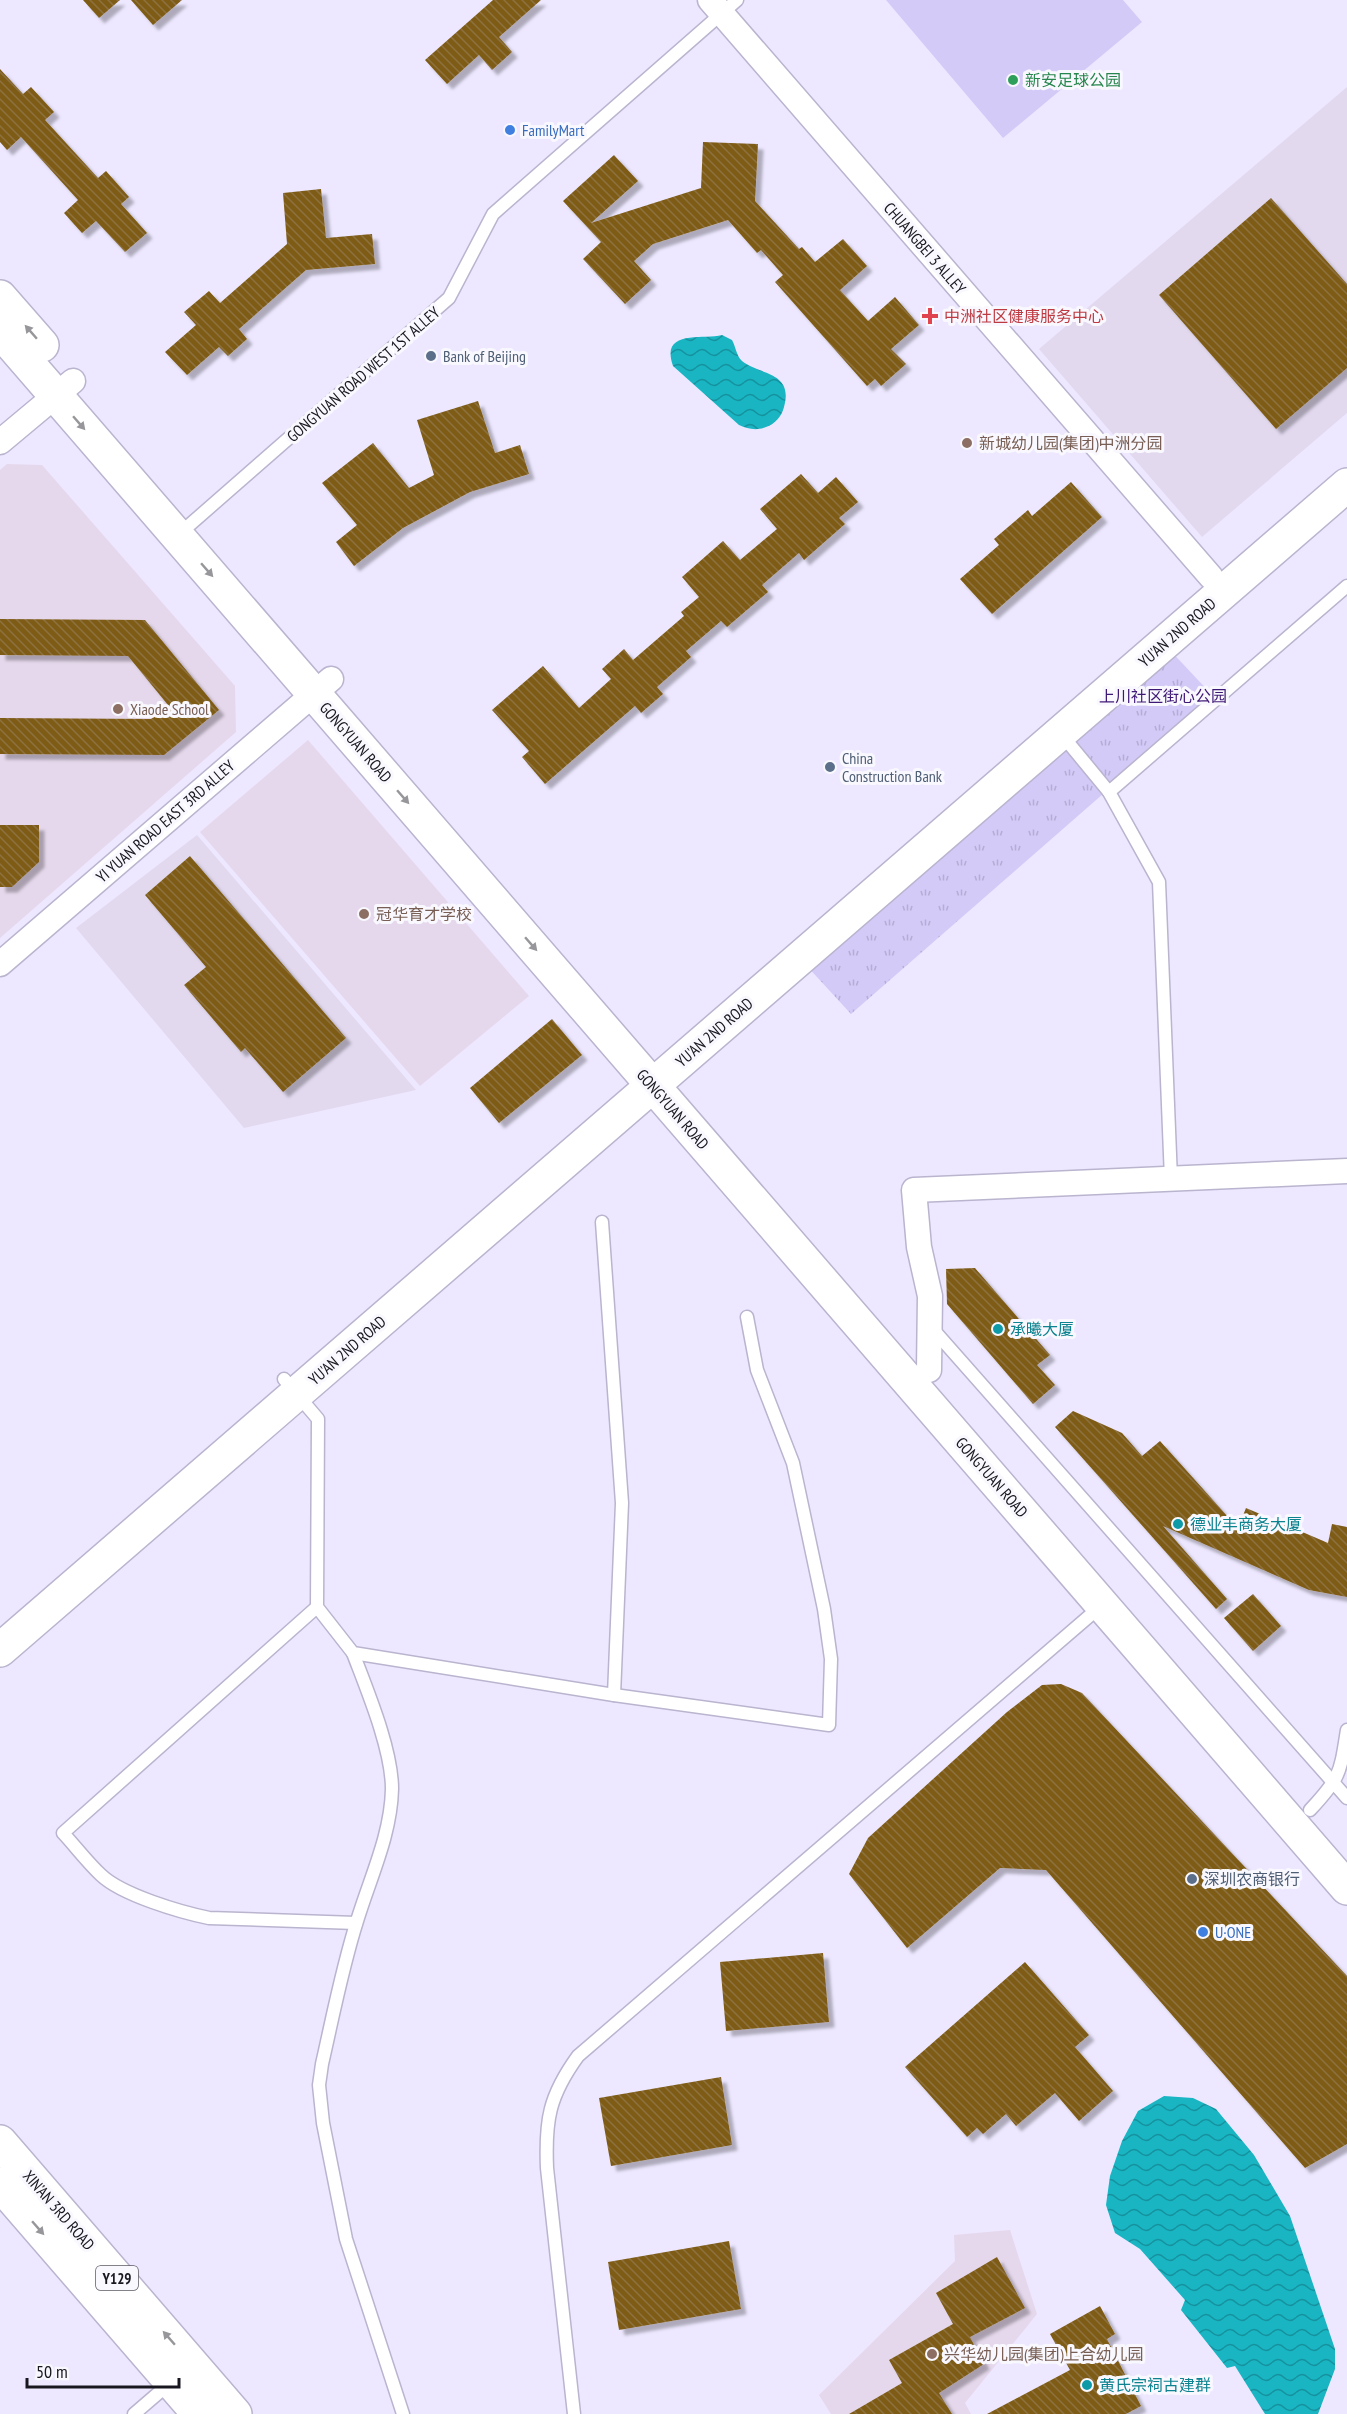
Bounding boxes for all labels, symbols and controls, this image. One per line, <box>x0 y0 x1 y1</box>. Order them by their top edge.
place label: 新安足球公园 <box>1025 70 1121 90</box>
marker: 新安足球公园 <box>1006 73 1020 87</box>
place label: FamilyMart <box>522 120 585 140</box>
marker: FamilyMart <box>503 123 517 137</box>
street label: CHUANGBEI 3 ALLEY <box>880 198 971 298</box>
street label: GONGYUAN ROAD WEST 1ST ALLEY <box>282 302 444 446</box>
place label: 中洲社区健康服务中心 <box>944 306 1104 326</box>
marker: 中洲社区健康服务中心 <box>921 307 939 325</box>
one-way arrow <box>24 324 37 340</box>
place label: Bank of Beijing <box>443 346 526 366</box>
marker: Bank of Beijing <box>424 349 438 363</box>
one-way arrow <box>73 415 86 431</box>
place label: 新城幼儿园(集团)中洲分园 <box>979 433 1162 453</box>
marker: 新城幼儿园(集团)中洲分园 <box>960 436 974 450</box>
one-way arrow <box>200 562 213 577</box>
street label: YU'AN 2ND ROAD <box>1134 593 1220 671</box>
park label: 上川社区街心公园 <box>1099 686 1227 706</box>
street label: GONGYUAN ROAD <box>316 698 396 786</box>
place label: Xiaode School <box>130 699 209 719</box>
marker: Xiaode School <box>111 702 125 716</box>
place label: China Construction Bank <box>842 748 943 786</box>
street label: YI YUAN ROAD EAST 3RD ALLEY <box>92 755 239 887</box>
marker: China Construction Bank <box>823 760 837 774</box>
one-way arrow <box>397 789 410 805</box>
place label: 冠华育才学校 <box>376 904 472 924</box>
marker: 冠华育才学校 <box>357 907 371 921</box>
one-way arrow <box>524 937 538 952</box>
street label: YU'AN 2ND ROAD <box>671 993 757 1071</box>
street label: GONGYUAN ROAD <box>633 1065 713 1153</box>
street label: YU'AN 2ND ROAD <box>304 1311 390 1389</box>
place label: 承曦大厦 <box>1010 1319 1074 1339</box>
marker: 承曦大厦 <box>991 1322 1005 1336</box>
street label: GONGYUAN ROAD <box>952 1433 1032 1521</box>
place label: 德业丰商务大厦 <box>1190 1514 1302 1534</box>
marker: 德业丰商务大厦 <box>1171 1517 1185 1531</box>
place label: 深圳农商银行 <box>1204 1869 1300 1889</box>
marker: 深圳农商银行 <box>1185 1872 1199 1886</box>
place label: U·ONE <box>1215 1922 1251 1942</box>
marker: U·ONE <box>1196 1925 1210 1939</box>
street label: XIN’AN 3RD ROAD <box>19 2166 99 2254</box>
one-way arrow <box>31 2221 45 2236</box>
road number: Y129 <box>96 2266 138 2290</box>
one-way arrow <box>163 2331 176 2346</box>
place label: 兴华幼儿园(集团)上合幼儿园 <box>944 2344 1143 2364</box>
marker: 兴华幼儿园(集团)上合幼儿园 <box>925 2347 939 2361</box>
scale bar <box>27 2351 178 2389</box>
text: 50 m <box>36 2360 68 2383</box>
place label: 黄氏宗祠古建群 <box>1099 2375 1211 2395</box>
marker: 黄氏宗祠古建群 <box>1080 2378 1094 2392</box>

